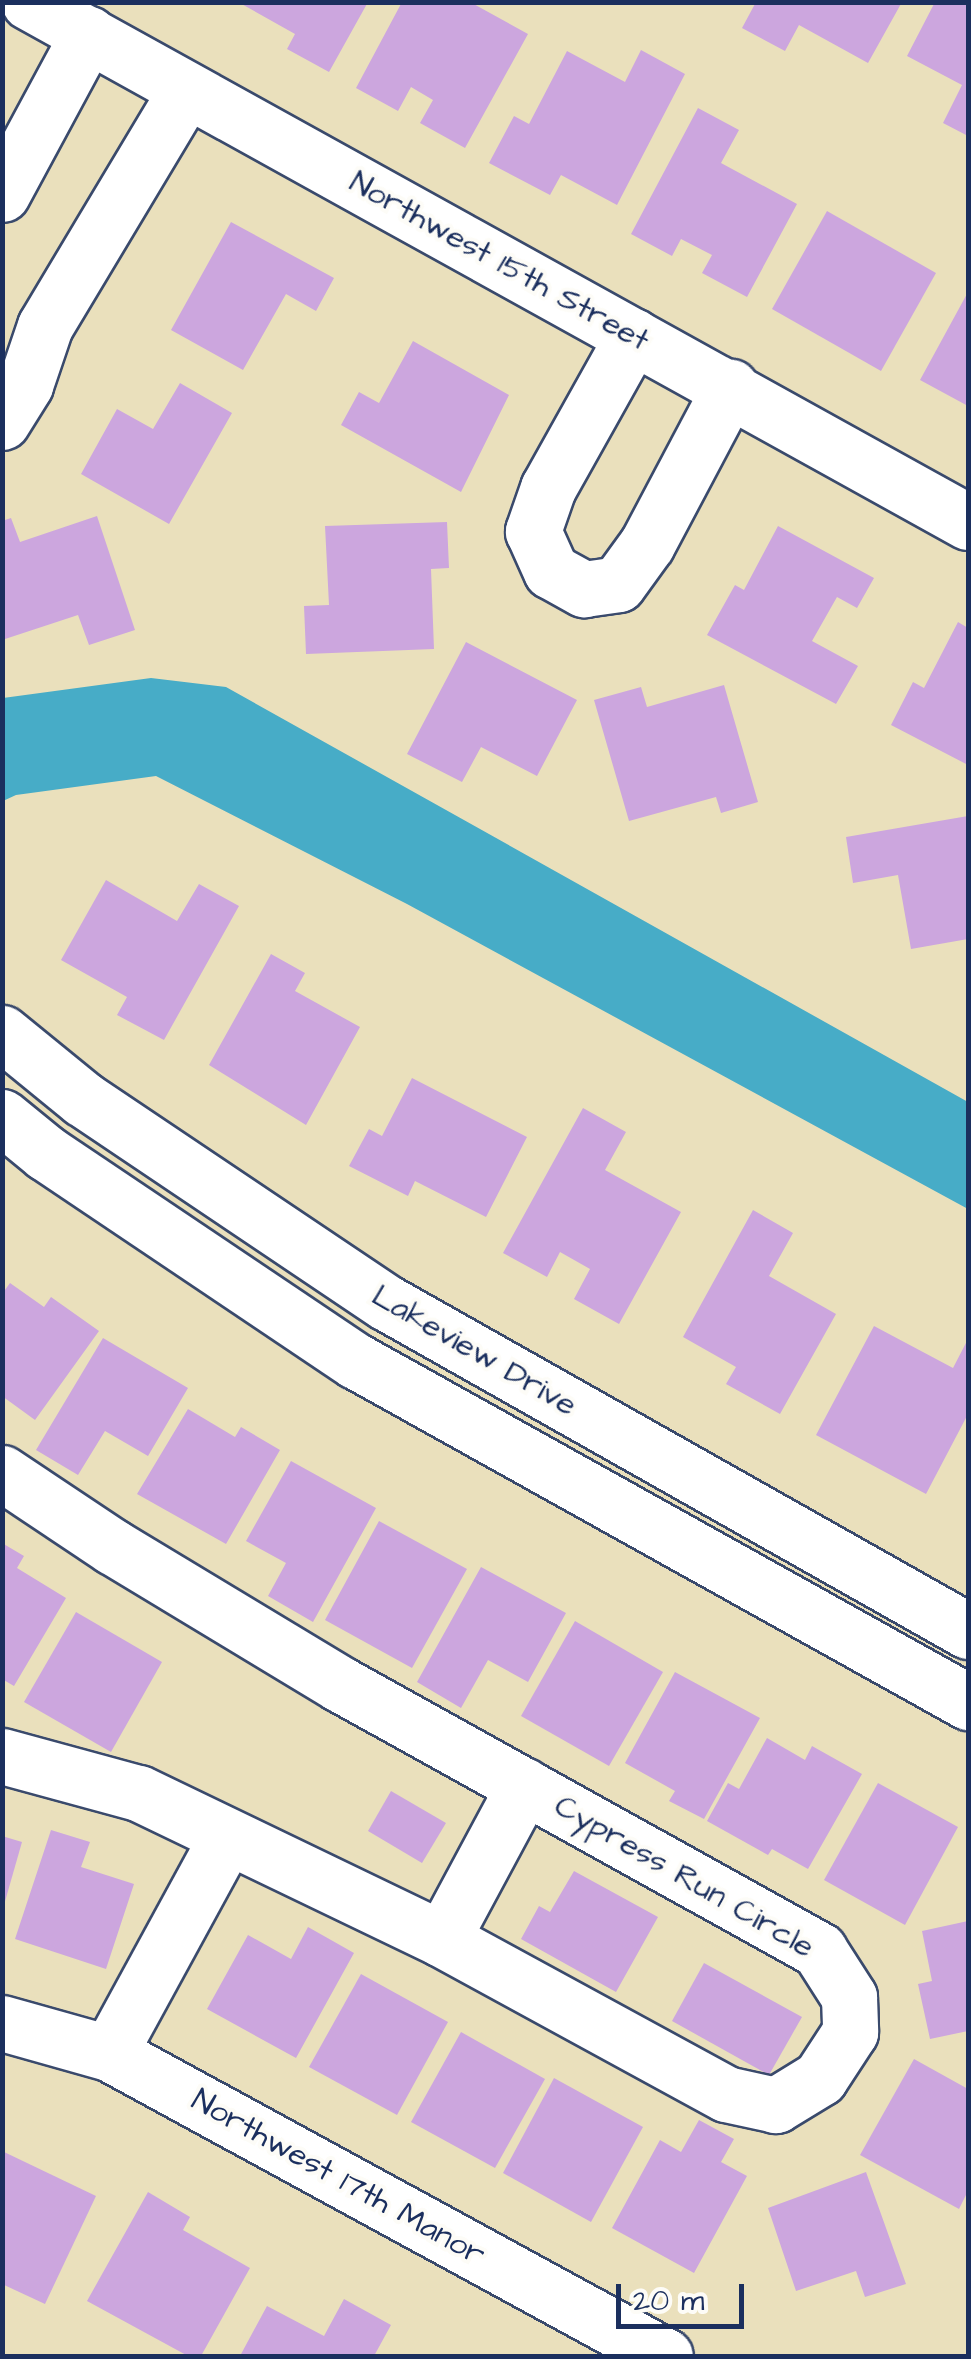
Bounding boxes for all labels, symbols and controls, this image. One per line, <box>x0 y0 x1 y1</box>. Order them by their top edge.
street label: Northwest 15th Street <box>343 164 655 360</box>
street label: Lakeview Drive <box>365 1277 583 1425</box>
street label: Cypress Run Circle <box>547 1787 821 1967</box>
street label: Northwest 17th Manor <box>185 2081 491 2275</box>
scale bar <box>621 2264 748 2326</box>
text: 20 m <box>633 2280 704 2322</box>

